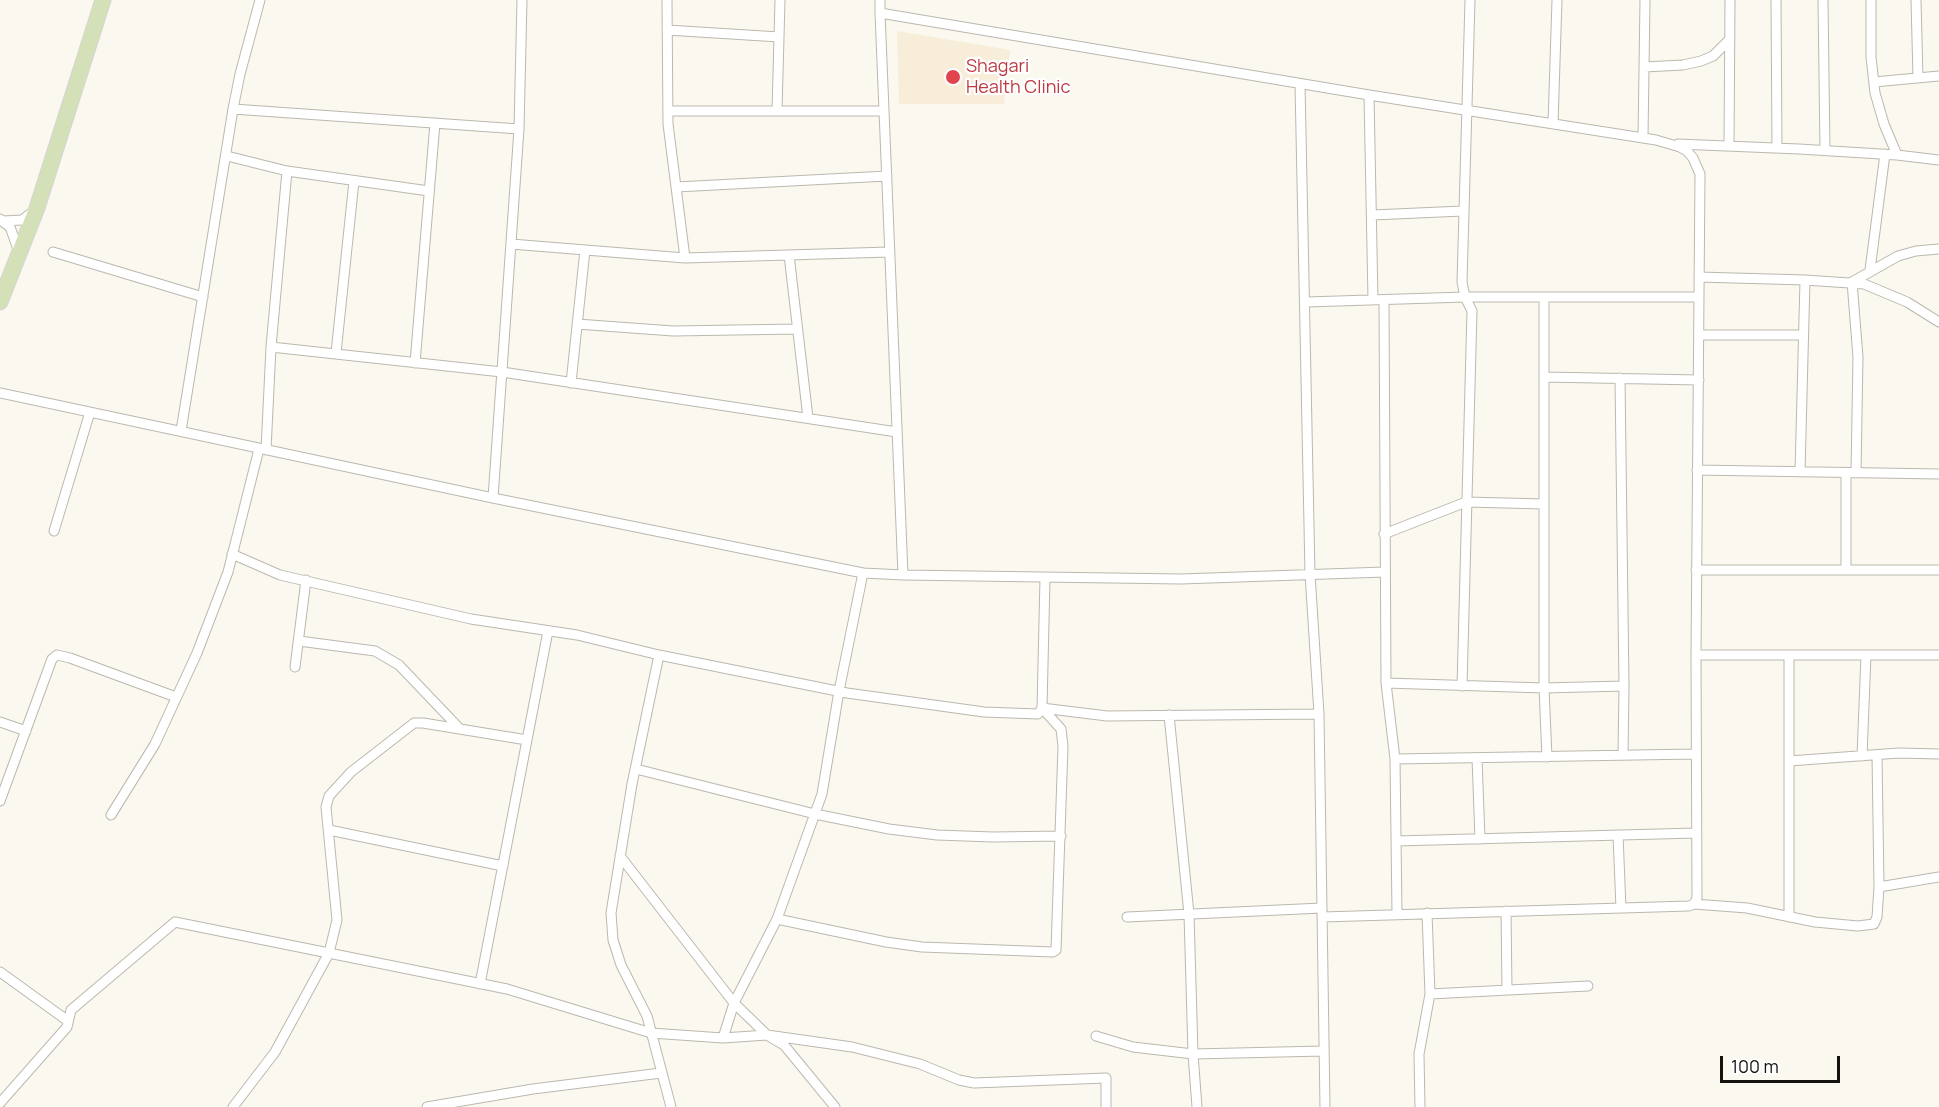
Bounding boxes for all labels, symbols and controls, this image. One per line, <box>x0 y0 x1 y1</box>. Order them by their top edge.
place label: Shagari Health Clinic <box>966 56 1071 98</box>
marker: Shagari Health Clinic <box>944 68 962 86</box>
scale bar <box>1723 1044 1843 1082</box>
text: 100 m <box>1731 1054 1779 1078</box>

